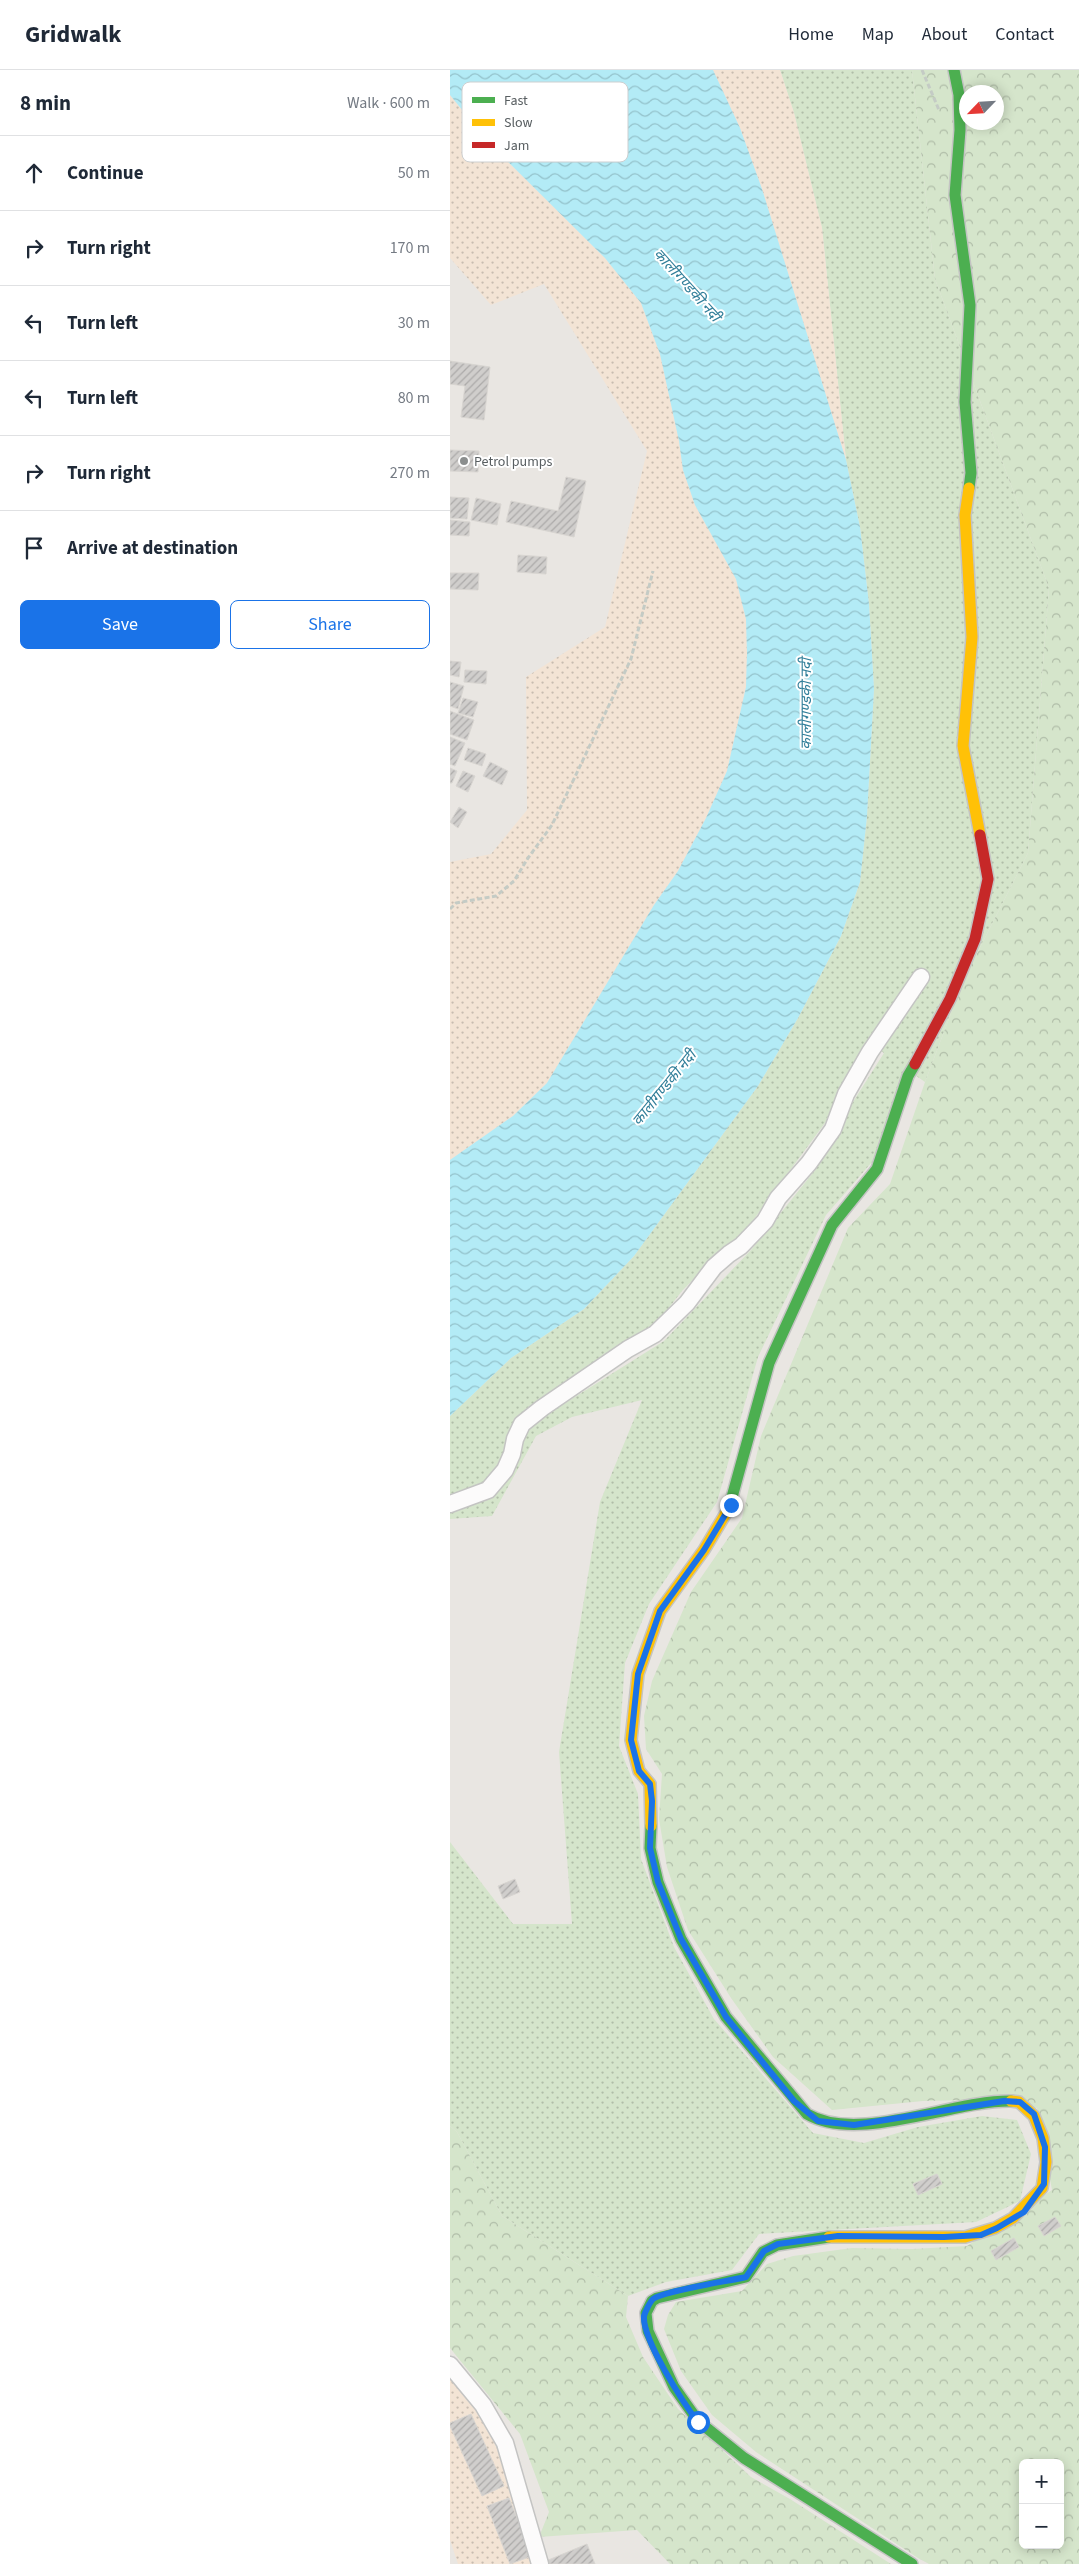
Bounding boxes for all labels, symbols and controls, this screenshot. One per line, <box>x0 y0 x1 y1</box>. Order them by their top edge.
text: Gridwalk <box>25 17 121 52</box>
text: Home <box>788 22 834 47</box>
text: Map <box>862 22 894 47</box>
text: About <box>922 22 967 47</box>
text: Contact <box>995 22 1054 47</box>
legend <box>462 82 628 162</box>
north arrow <box>959 85 1004 130</box>
text: 8 min <box>20 88 71 118</box>
text: Fast <box>504 91 528 111</box>
text: Walk · 600 m <box>347 92 430 114</box>
text: Slow <box>504 113 533 133</box>
text: Jam <box>504 136 529 156</box>
icon: ahead <box>20 159 48 187</box>
text: Continue <box>67 160 144 187</box>
text: 50 m <box>398 162 430 184</box>
icon: right <box>20 234 48 262</box>
text: Turn right <box>67 235 151 262</box>
text: 170 m <box>390 237 430 259</box>
water label: कालीगण्डकी नदी <box>648 244 727 329</box>
icon: left <box>20 309 48 337</box>
text: Turn left <box>67 310 138 337</box>
text: 30 m <box>398 312 430 334</box>
icon: left <box>20 384 48 412</box>
text: Turn left <box>67 385 138 412</box>
text: 80 m <box>398 387 430 409</box>
place label: Petrol pumps <box>474 452 553 472</box>
marker: Petrol pumps <box>458 455 470 467</box>
icon: right <box>20 459 48 487</box>
text: Turn right <box>67 460 151 487</box>
text: 270 m <box>390 462 430 484</box>
icon: arrive <box>20 534 48 562</box>
text: Arrive at destination <box>67 535 238 562</box>
button: Save <box>20 600 220 649</box>
button: Share <box>230 600 430 649</box>
water label: कालीगण्डकी नदी <box>796 655 817 750</box>
water label: कालीगण्डकी नदी <box>627 1044 703 1131</box>
route end <box>720 1494 743 1517</box>
route start <box>687 2411 710 2434</box>
map controls <box>1019 2459 1064 2549</box>
button: + <box>1019 2459 1064 2504</box>
button: − <box>1019 2504 1064 2549</box>

